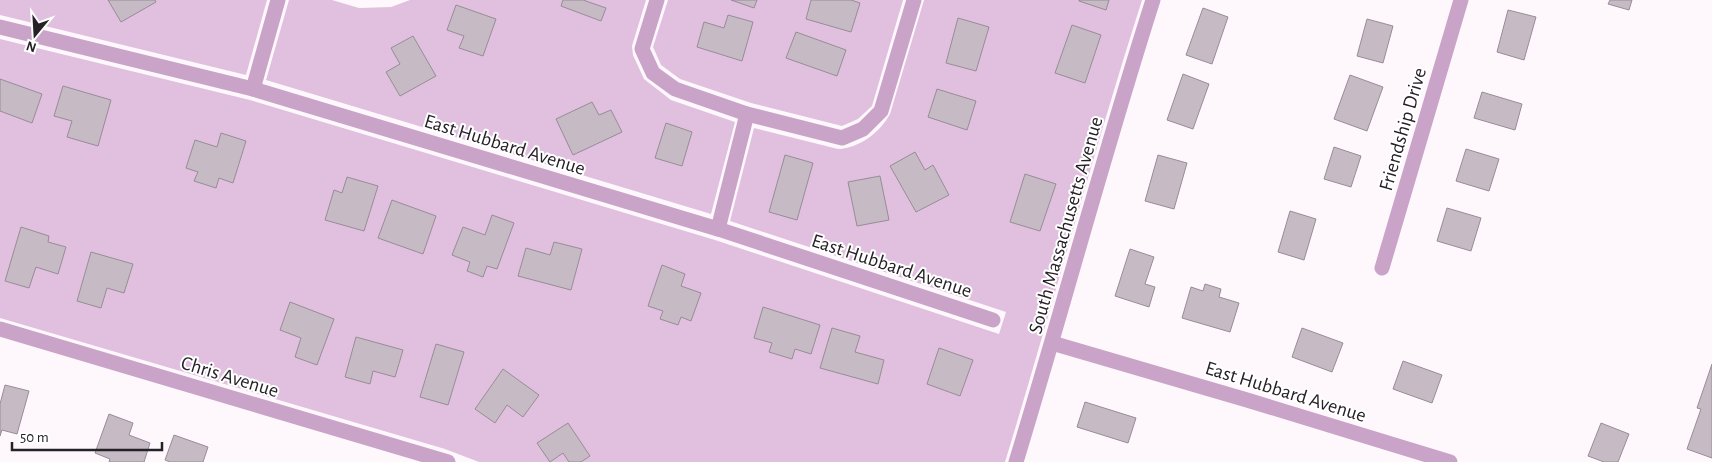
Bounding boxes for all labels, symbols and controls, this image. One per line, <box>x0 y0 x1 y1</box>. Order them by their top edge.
north arrow <box>10 10 60 60</box>
text: N <box>24 38 38 55</box>
street label: Friendship Drive <box>1376 66 1430 193</box>
street label: East Hubbard Avenue <box>422 111 588 179</box>
street label: South Massachusetts Avenue <box>1025 115 1107 336</box>
street label: East Hubbard Avenue <box>809 231 974 301</box>
street label: Chris Avenue <box>179 353 281 401</box>
street label: East Hubbard Avenue <box>1203 358 1369 426</box>
scale bar <box>12 420 162 452</box>
text: 50 m <box>20 430 49 445</box>

